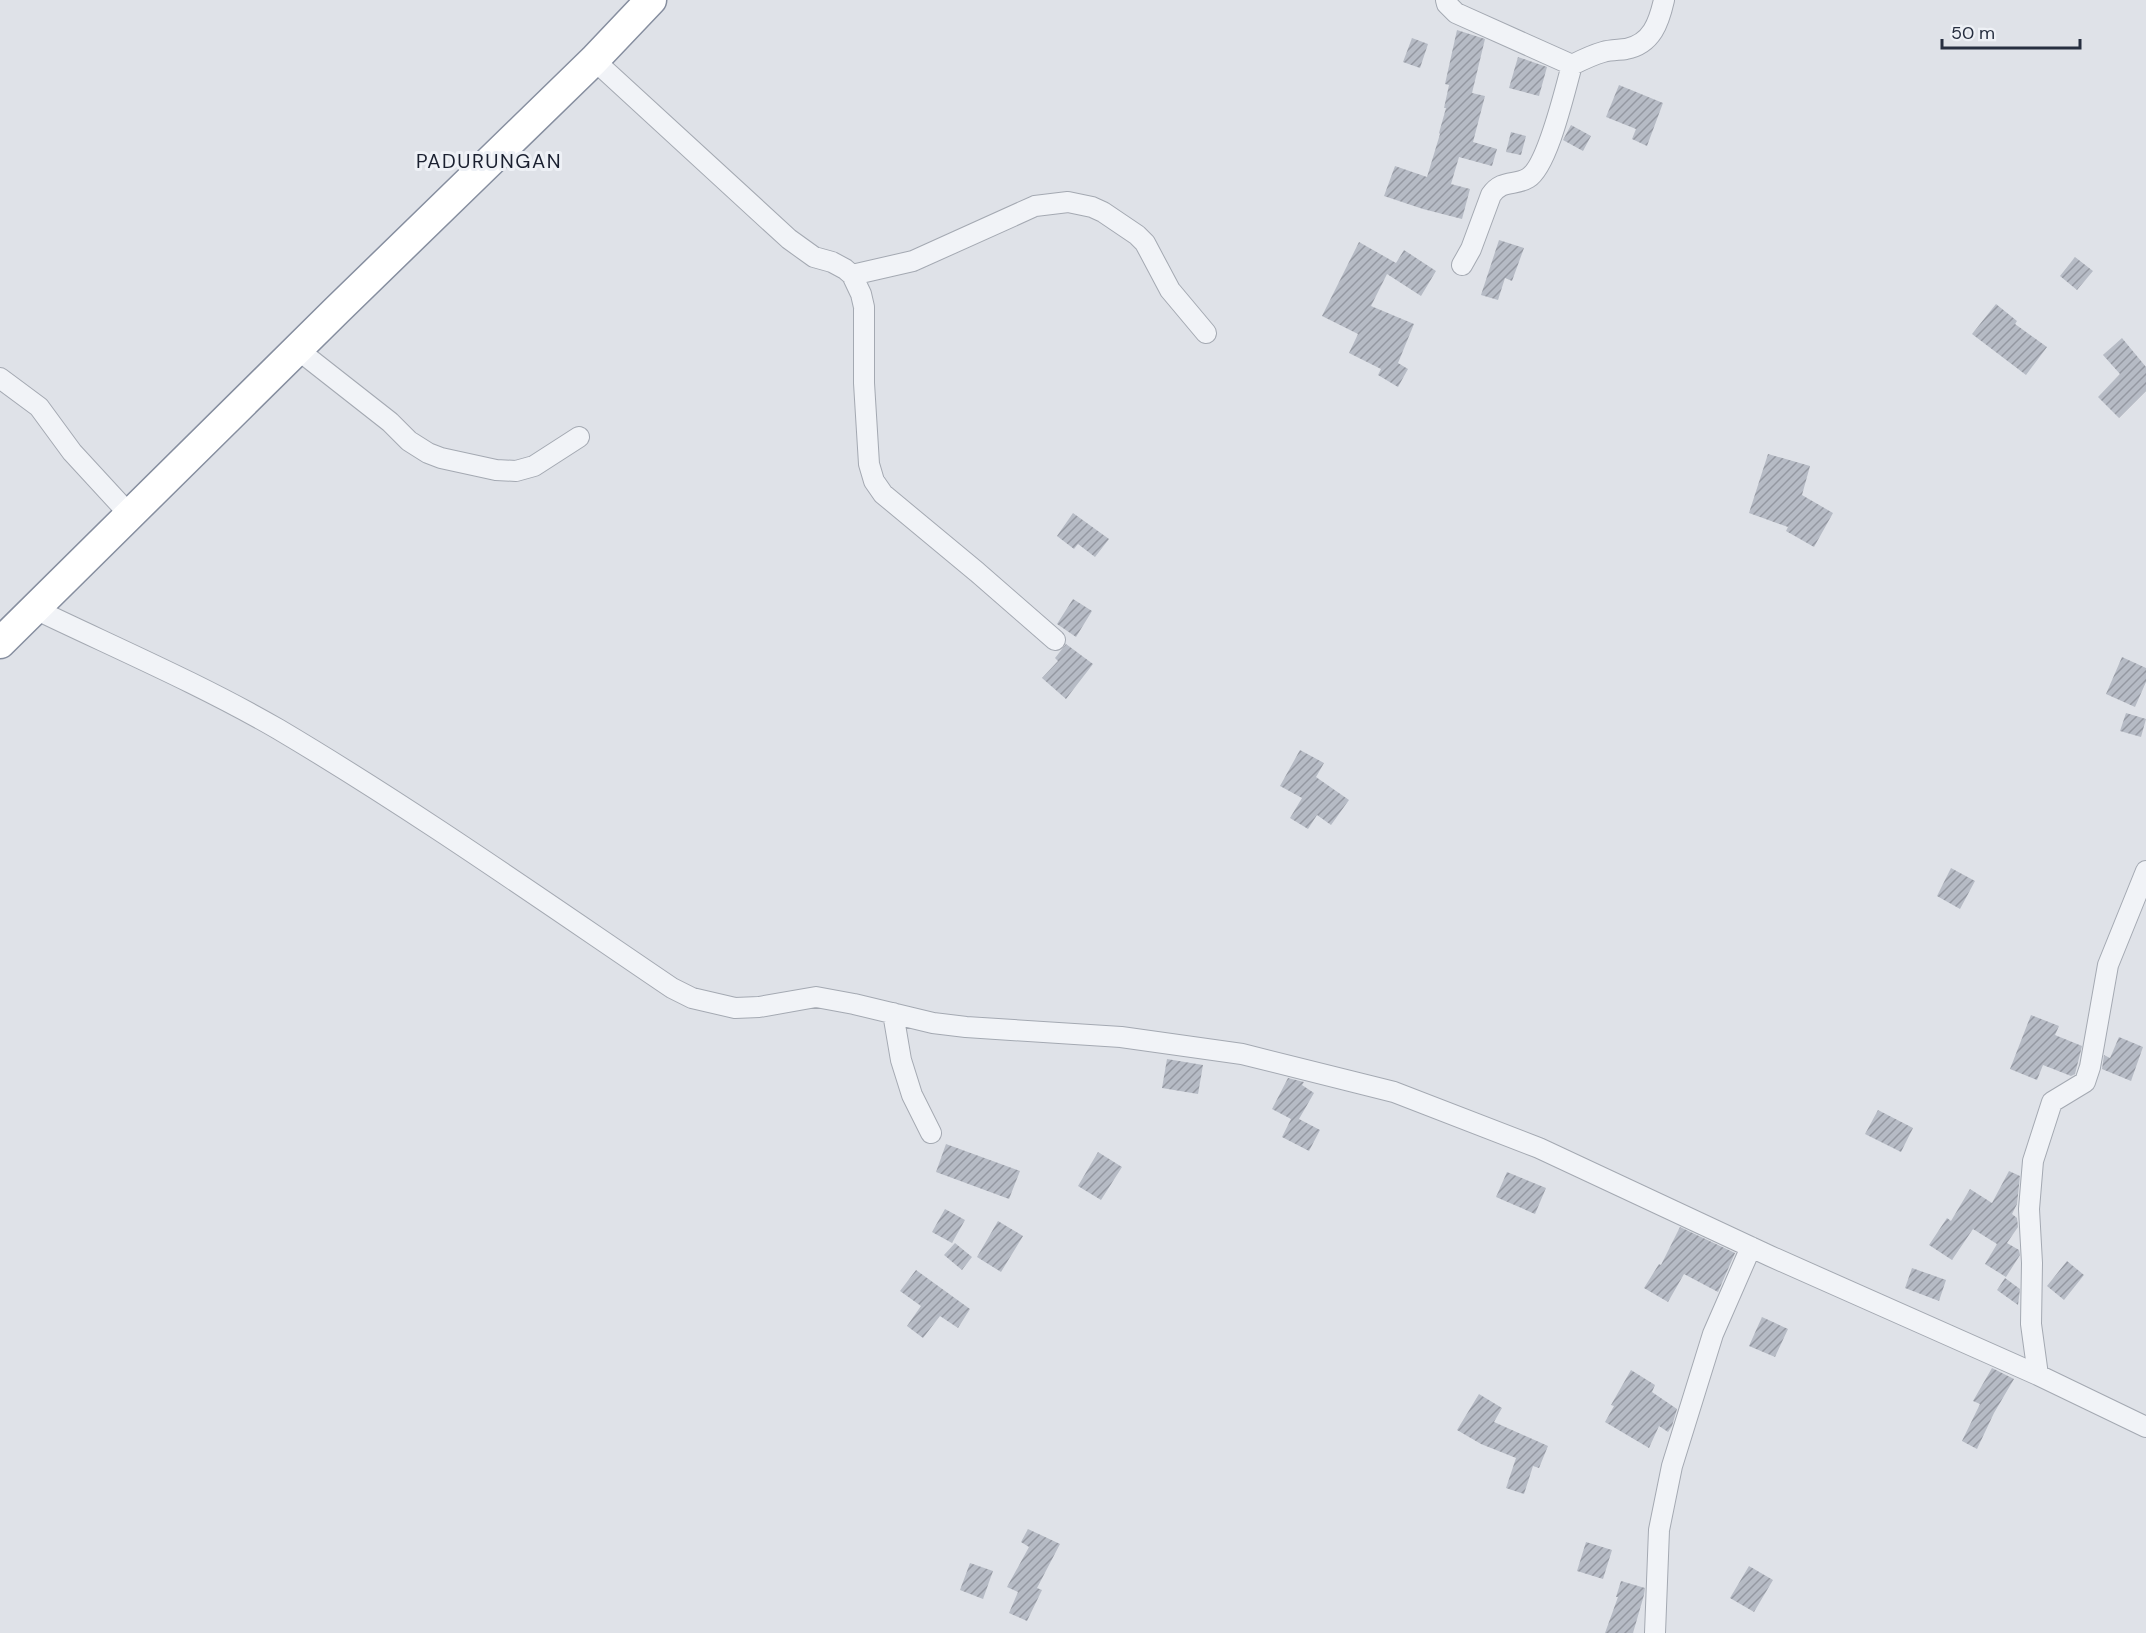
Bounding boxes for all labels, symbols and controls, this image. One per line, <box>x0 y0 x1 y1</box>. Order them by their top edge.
scale bar <box>1942 12 2080 50</box>
text: 50 m <box>1951 21 1995 45</box>
district label: PADURUNGAN <box>416 148 562 174</box>

